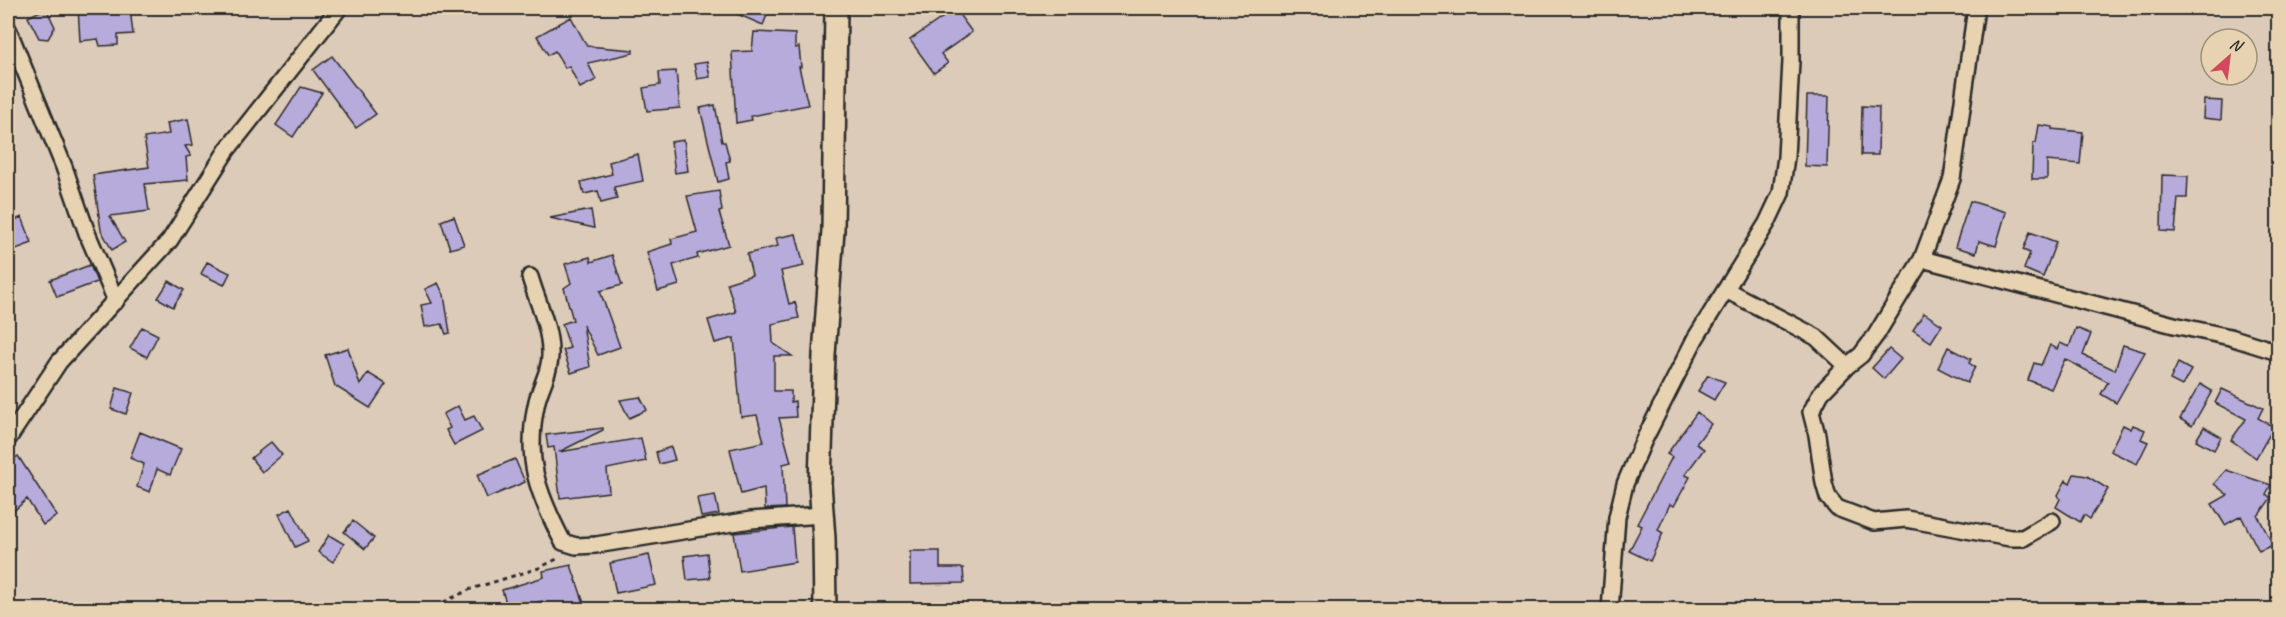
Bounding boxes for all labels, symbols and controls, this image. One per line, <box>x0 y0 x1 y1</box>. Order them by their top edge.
north arrow <box>2199 27 2259 87</box>
text: N <box>2227 33 2247 57</box>

